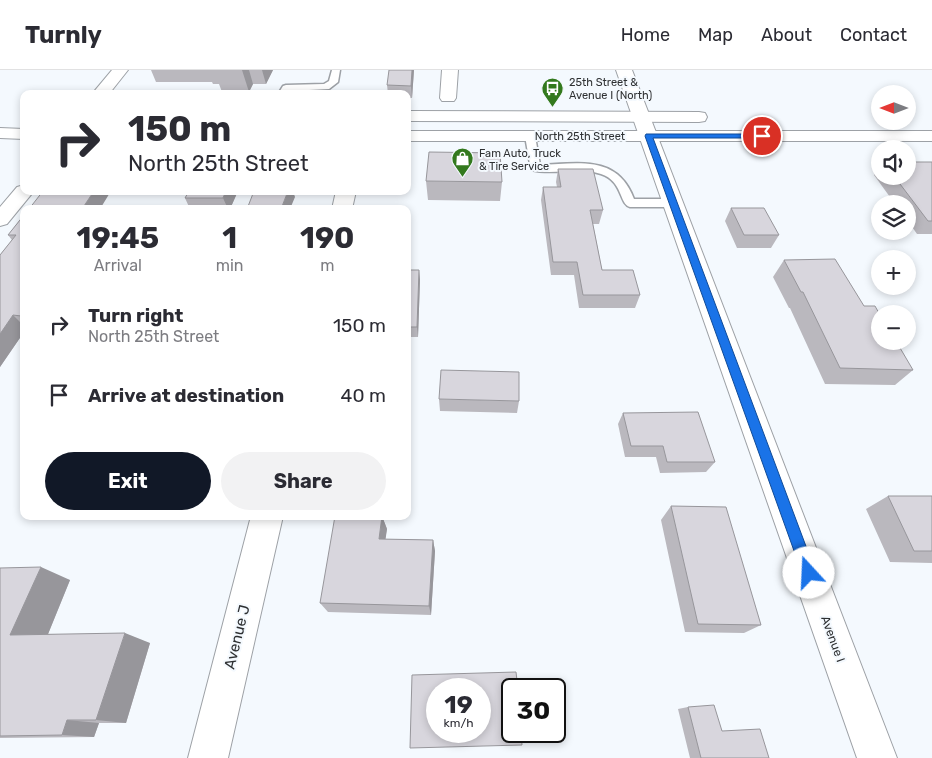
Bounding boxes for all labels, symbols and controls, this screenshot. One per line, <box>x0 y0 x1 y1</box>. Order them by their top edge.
text: Turnly <box>25 21 102 49</box>
text: Home <box>621 24 670 46</box>
text: Map <box>698 24 733 46</box>
text: About <box>761 24 812 46</box>
text: Contact <box>840 24 907 46</box>
bus stop icon: 25th Street & Avenue I (North) <box>541 76 565 107</box>
place label: 25th Street & Avenue I (North) <box>569 76 652 102</box>
north arrow <box>871 85 916 130</box>
map controls <box>871 85 916 350</box>
text: 150 m <box>128 108 231 150</box>
icon: right <box>45 110 110 175</box>
pin <box>741 115 783 157</box>
icon: arrive <box>748 122 776 150</box>
street label: North 25th Street <box>535 130 626 143</box>
button: sound <box>871 140 916 185</box>
shop icon: Fam Auto, Truck & Tire Service <box>451 147 475 178</box>
place label: Fam Auto, Truck & Tire Service <box>479 147 561 173</box>
text: North 25th Street <box>128 150 309 177</box>
button: layers <box>871 195 916 240</box>
text: 19:45 <box>76 220 159 256</box>
text: 1 <box>222 220 237 256</box>
text: 190 <box>300 220 355 256</box>
button: + <box>871 250 916 295</box>
text: Arrival <box>94 256 142 275</box>
text: min <box>216 256 244 275</box>
text: m <box>320 256 334 275</box>
text: Turn right <box>88 304 183 327</box>
button: − <box>871 305 916 350</box>
icon: right <box>45 311 73 339</box>
text: 150 m <box>333 314 386 337</box>
text: North 25th Street <box>88 327 219 346</box>
icon: arrive <box>45 381 73 409</box>
text: Arrive at destination <box>88 384 284 407</box>
text: 40 m <box>341 384 386 407</box>
button: Exit <box>45 452 211 510</box>
button: Share <box>221 452 386 510</box>
position arrow <box>782 546 834 598</box>
street label: Avenue J <box>220 603 254 671</box>
street label: Avenue I <box>818 614 848 664</box>
speed limit sign: 30 <box>501 678 566 743</box>
text: 19 <box>444 690 473 719</box>
text: km/h <box>444 716 473 730</box>

